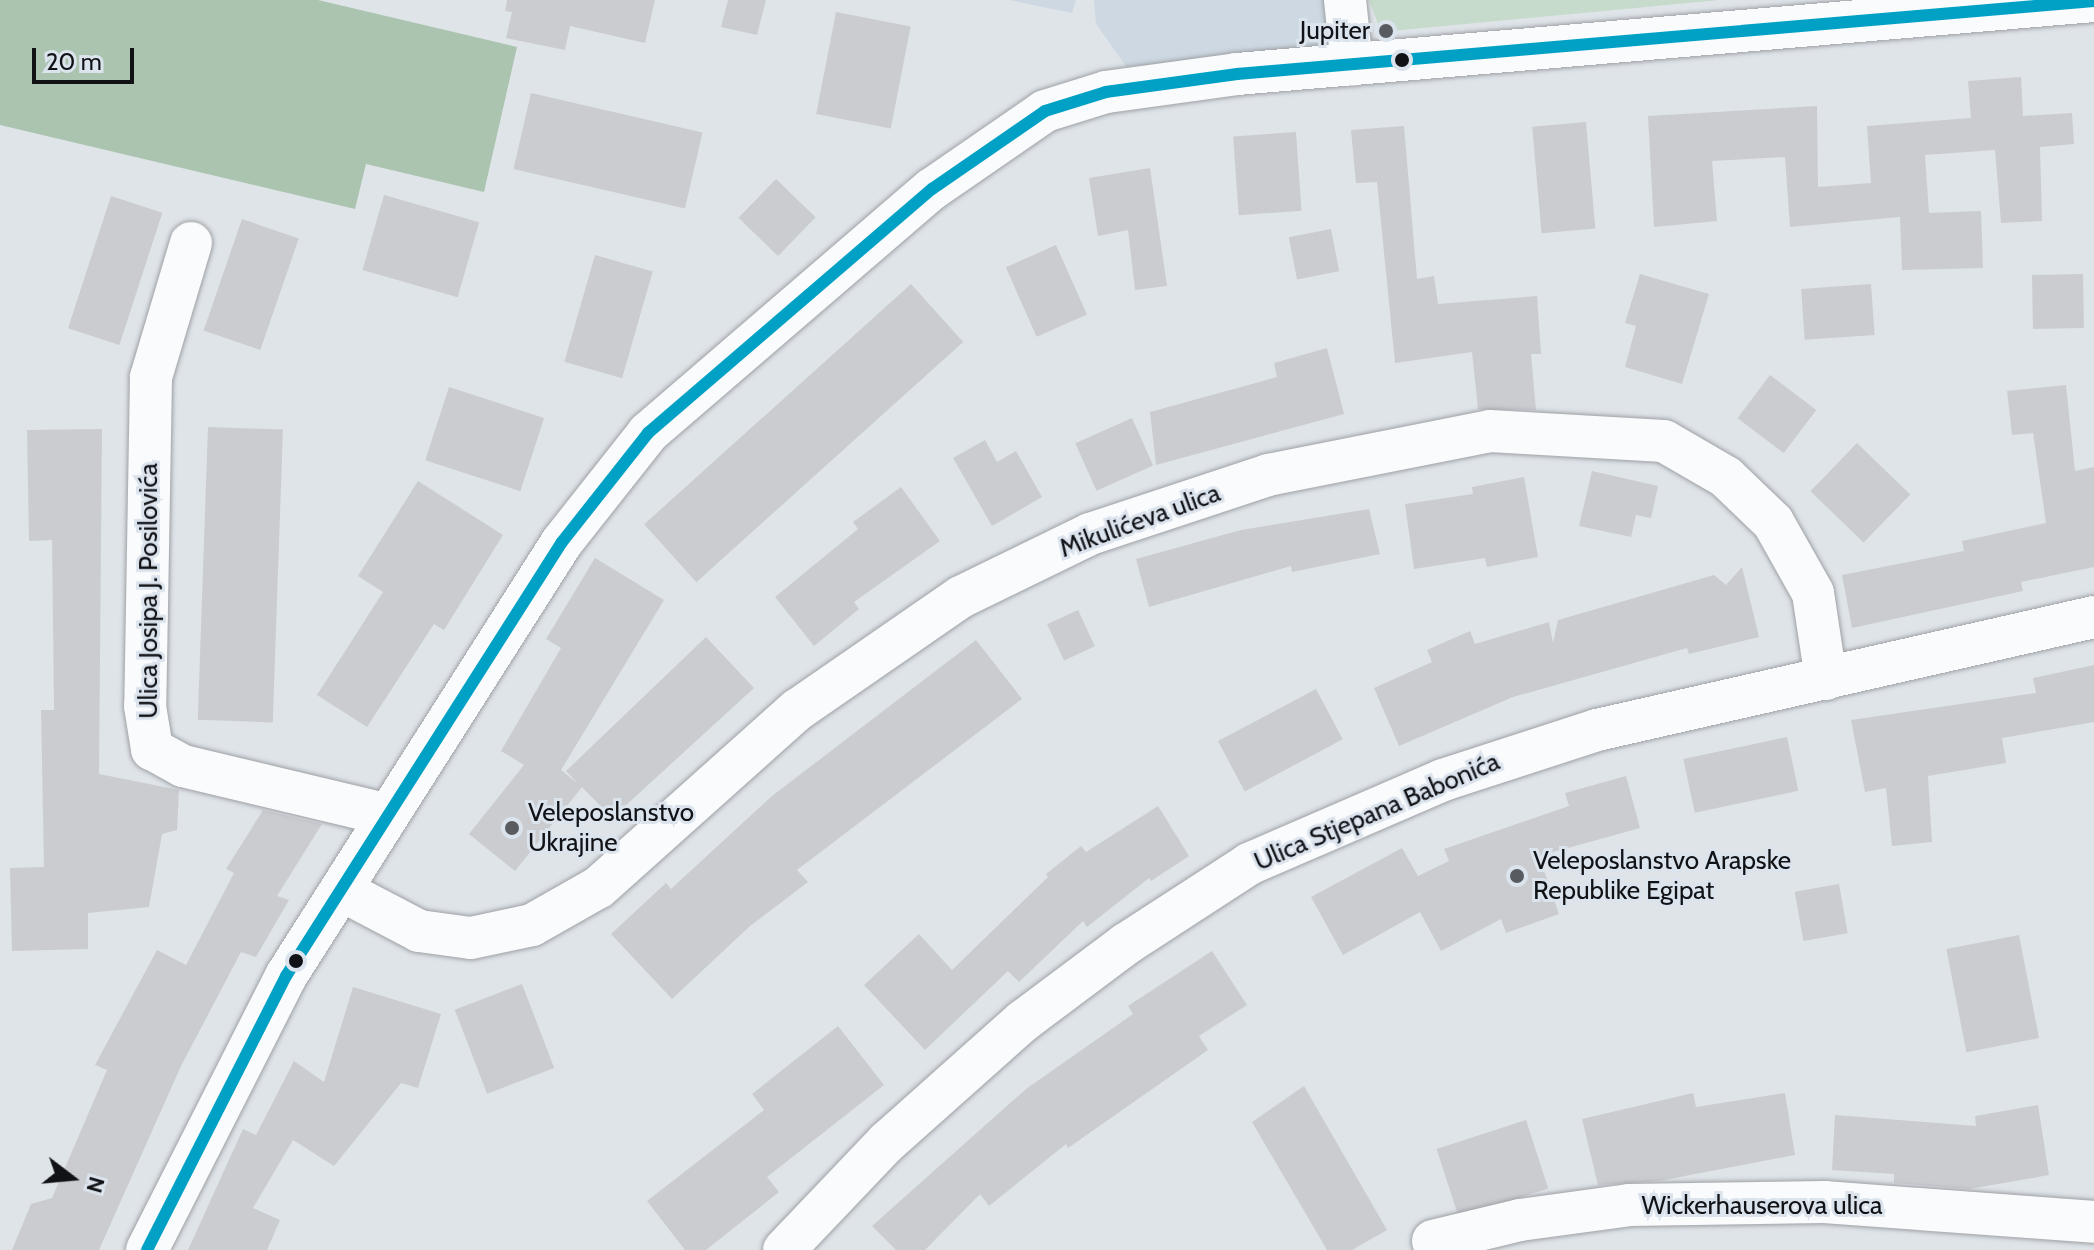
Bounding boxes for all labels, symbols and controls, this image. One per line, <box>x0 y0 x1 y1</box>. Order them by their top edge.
place label: Jupiter <box>1300 15 1370 47</box>
marker: Jupiter <box>1377 22 1395 40</box>
scale bar <box>36 32 138 82</box>
text: 20 m <box>46 47 102 76</box>
unlabelled marker <box>1394 52 1410 68</box>
street label: Ulica Josipa J. Posilovića <box>133 463 165 719</box>
street label: Mikulićeva ulica <box>1055 477 1225 565</box>
street label: Ulica Stjepana Babonića <box>1250 746 1504 878</box>
place label: Veleposlanstvo Ukrajine <box>528 797 694 858</box>
marker: Veleposlanstvo Ukrajine <box>503 819 521 837</box>
place label: Veleposlanstvo Arapske Republike Egipat <box>1533 845 1791 906</box>
marker: Veleposlanstvo Arapske Republike Egipat <box>1508 867 1526 885</box>
unlabelled marker <box>288 953 304 969</box>
north arrow <box>32 1138 112 1218</box>
text: N <box>80 1174 111 1196</box>
street label: Wickerhauserova ulica <box>1641 1190 1883 1222</box>

